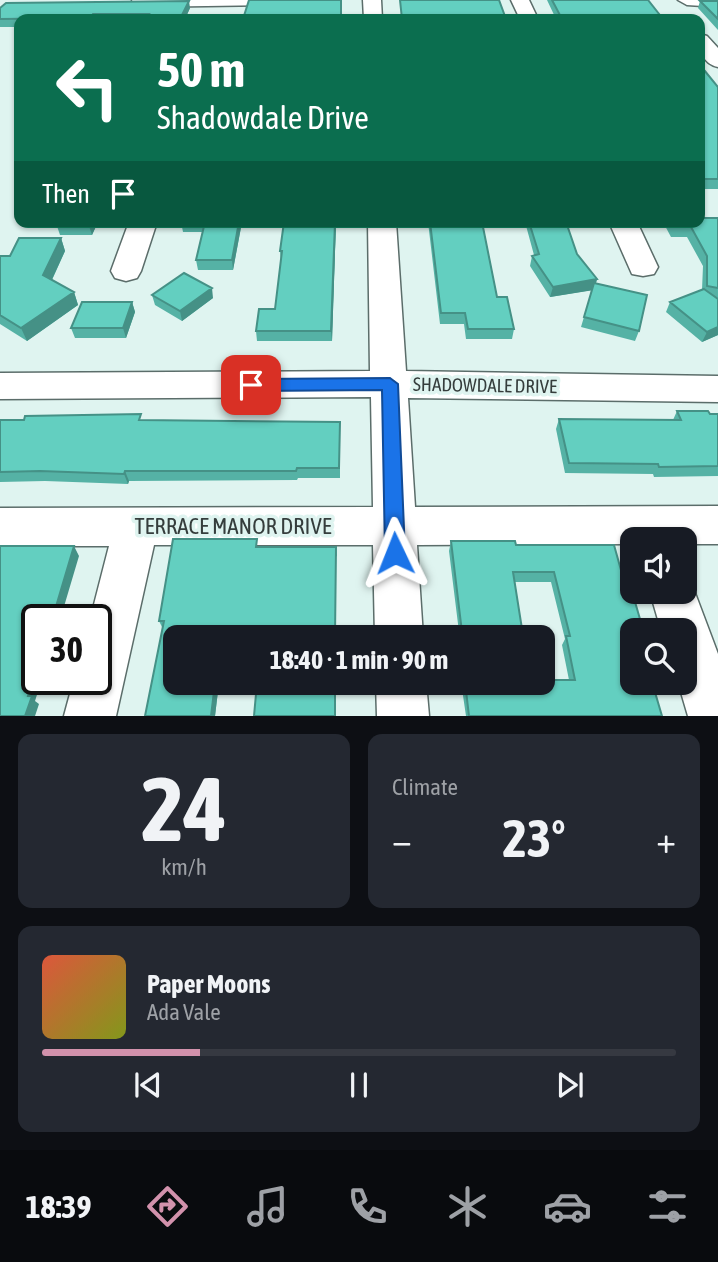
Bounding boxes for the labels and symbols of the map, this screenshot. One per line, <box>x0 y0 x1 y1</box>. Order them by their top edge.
pin <box>221 355 281 415</box>
street label: SHADOWDALE DRIVE <box>413 373 557 397</box>
street label: TERRACE MANOR DRIVE <box>134 513 332 539</box>
position arrow <box>358 516 432 590</box>
speed limit sign: 30 <box>21 604 112 695</box>

